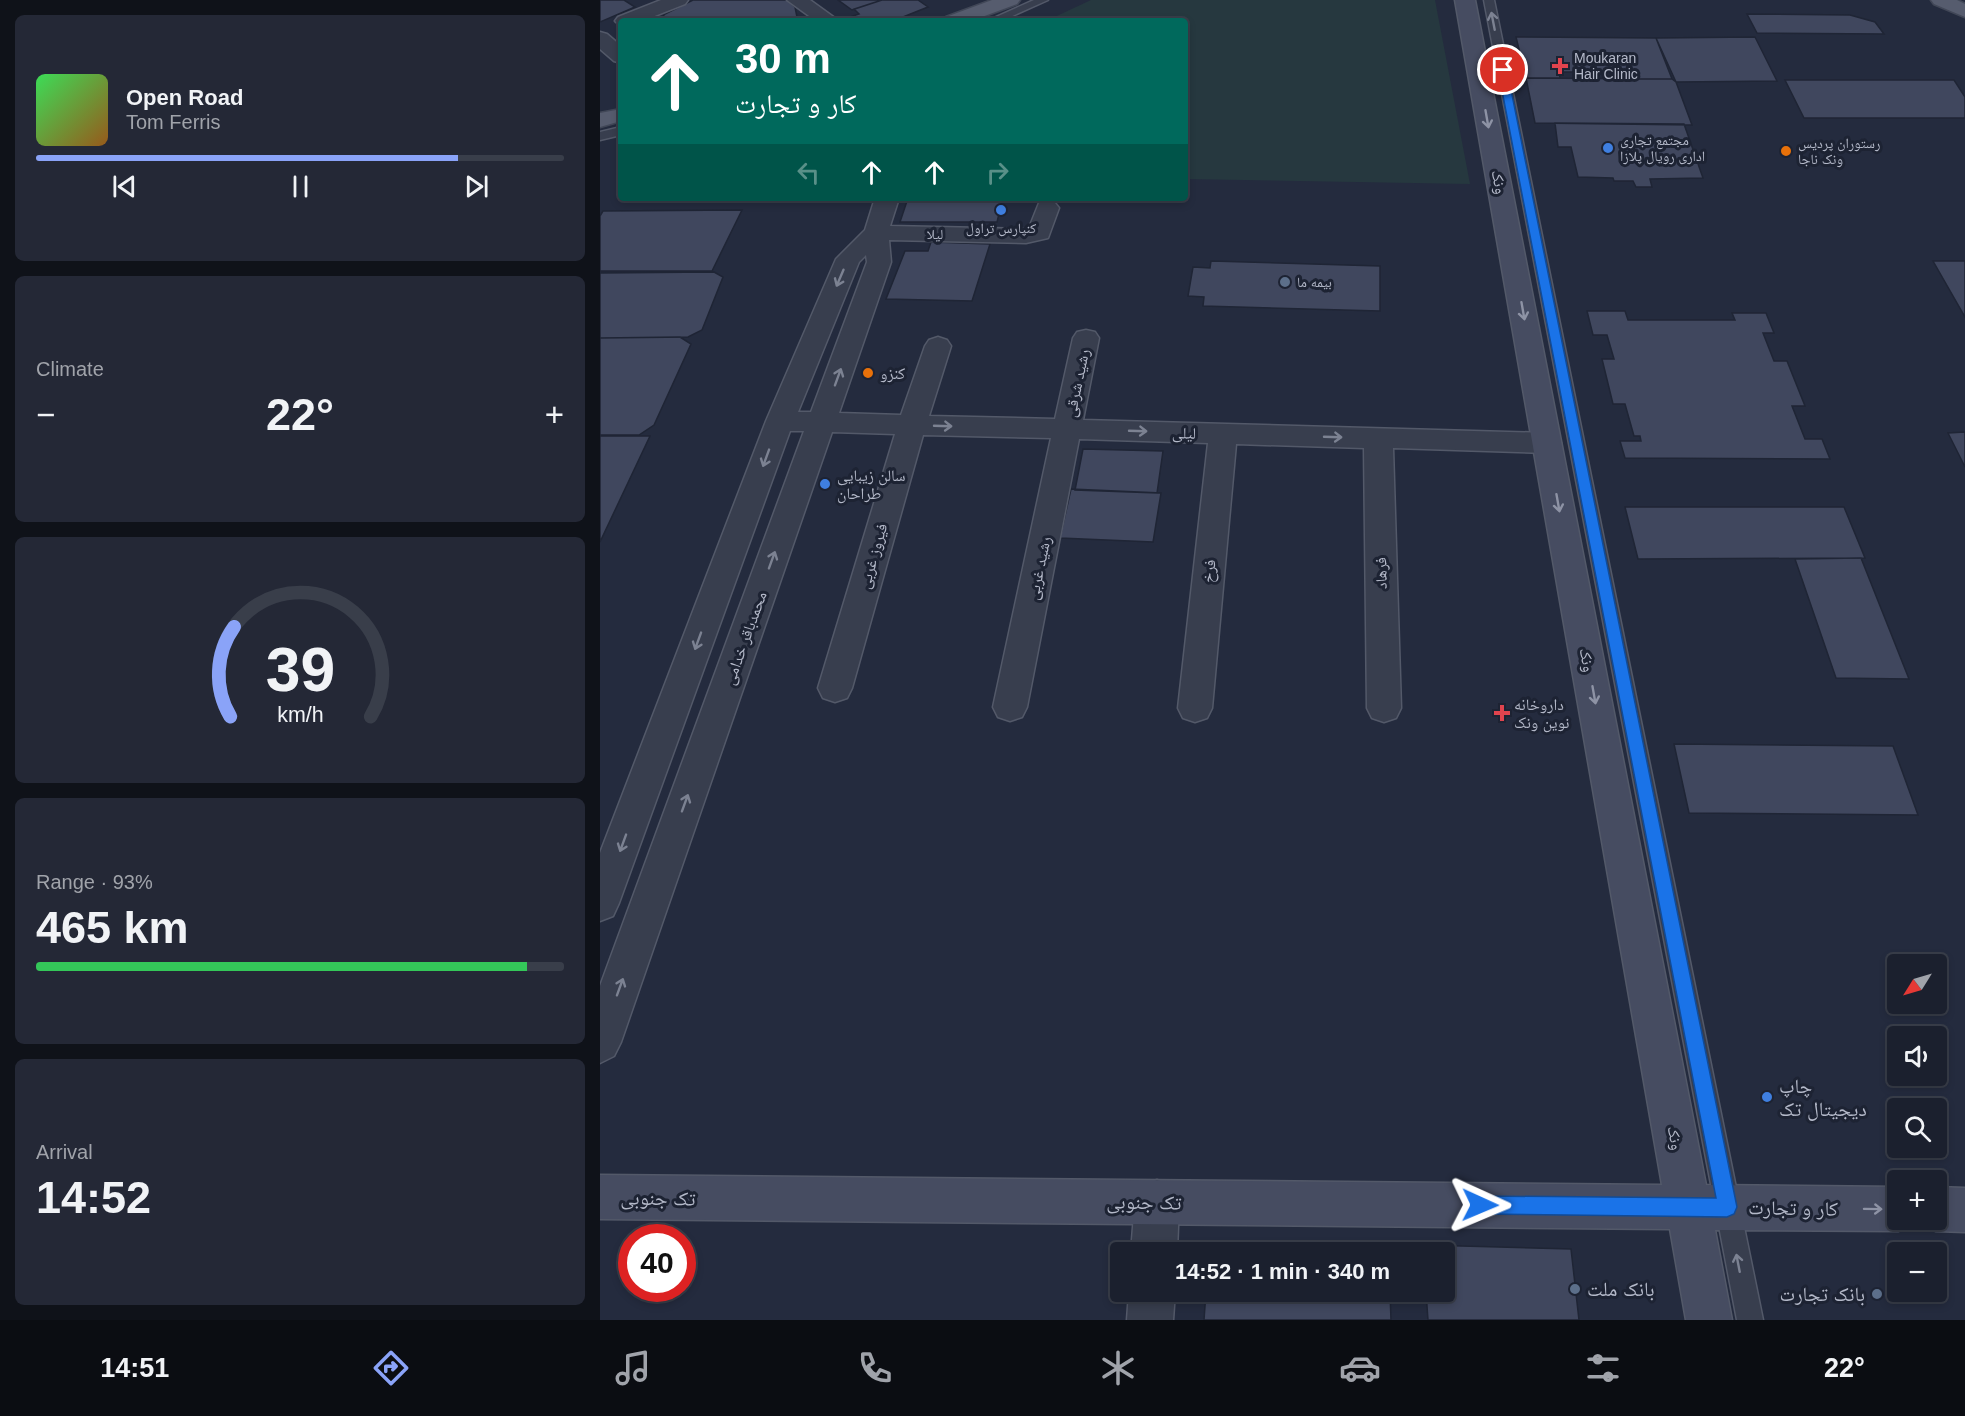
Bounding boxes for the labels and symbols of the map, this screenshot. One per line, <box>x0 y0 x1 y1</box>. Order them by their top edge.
one-way arrow <box>1487 11 1498 31</box>
pin <box>1477 44 1528 95</box>
place label: Moukaran Hair Clinic <box>1574 50 1638 82</box>
marker: Moukaran Hair Clinic <box>1551 57 1569 75</box>
one-way arrow <box>1482 109 1493 129</box>
place label: مجتمع تجاری اداری رویال پلازا <box>1620 132 1705 165</box>
place label: رستوران پردیس ونک ناجا <box>1798 135 1880 168</box>
marker: مجتمع تجاری اداری رویال پلازا <box>1601 141 1615 155</box>
marker: رستوران پردیس ونک ناجا <box>1779 144 1793 158</box>
street label: ونک <box>1488 169 1509 196</box>
marker: کنپارس تراول <box>994 203 1008 217</box>
place label: کنپارس تراول <box>966 220 1036 237</box>
street label: لیلا <box>927 226 943 242</box>
one-way arrow <box>834 268 845 286</box>
place label: بیمه ما <box>1297 274 1332 290</box>
marker: بیمه ما <box>1278 275 1292 289</box>
one-way arrow <box>1518 301 1529 321</box>
street label: رشید شرقی <box>1061 347 1094 419</box>
place label: کنزو <box>880 365 906 383</box>
marker: کنزو <box>861 366 875 380</box>
one-way arrow <box>833 368 844 387</box>
one-way arrow <box>932 420 952 432</box>
street label: لیلی <box>1172 424 1196 444</box>
one-way arrow <box>1127 426 1147 437</box>
one-way arrow <box>1322 431 1342 443</box>
one-way arrow <box>760 448 771 467</box>
place label: سالن زیبایی طراحان <box>837 467 906 504</box>
marker: سالن زیبایی طراحان <box>818 477 832 491</box>
one-way arrow <box>1553 493 1564 512</box>
street label: فیروز غربی <box>856 521 892 591</box>
street label: رشید غربی <box>1024 535 1056 602</box>
one-way arrow <box>768 551 779 570</box>
street label: فرهاد <box>1372 557 1391 589</box>
street label: فرخ <box>1199 558 1221 584</box>
street label: محمدباقر خدامی <box>720 589 772 688</box>
one-way arrow <box>692 631 703 650</box>
street label: ونک <box>1576 647 1597 674</box>
one-way arrow <box>1588 684 1599 704</box>
place label: داروخانه نوین ونک <box>1514 696 1570 733</box>
marker: داروخانه نوین ونک <box>1495 706 1509 720</box>
one-way arrow <box>681 794 692 813</box>
one-way arrow <box>616 833 627 852</box>
north arrow <box>1887 954 1947 1014</box>
one-way arrow <box>615 978 626 997</box>
place label: چاپ دیجیتال تک <box>1779 1075 1867 1121</box>
marker: چاپ دیجیتال تک <box>1760 1090 1774 1104</box>
street label: ونک <box>1664 1125 1685 1152</box>
position arrow <box>1448 1173 1512 1237</box>
street label: تک جنوبی <box>620 1186 696 1211</box>
street label: تک جنوبی <box>1106 1190 1182 1215</box>
street label: کار و تجارت <box>1748 1196 1838 1220</box>
one-way arrow <box>1862 1203 1882 1215</box>
speed limit sign: 40 <box>618 1224 696 1302</box>
one-way arrow <box>1732 1253 1743 1273</box>
place label: بانک ملت <box>1587 1278 1655 1301</box>
marker: بانک ملت <box>1568 1282 1582 1296</box>
place label: بانک تجارت <box>1779 1283 1865 1306</box>
marker: بانک تجارت <box>1870 1287 1884 1301</box>

